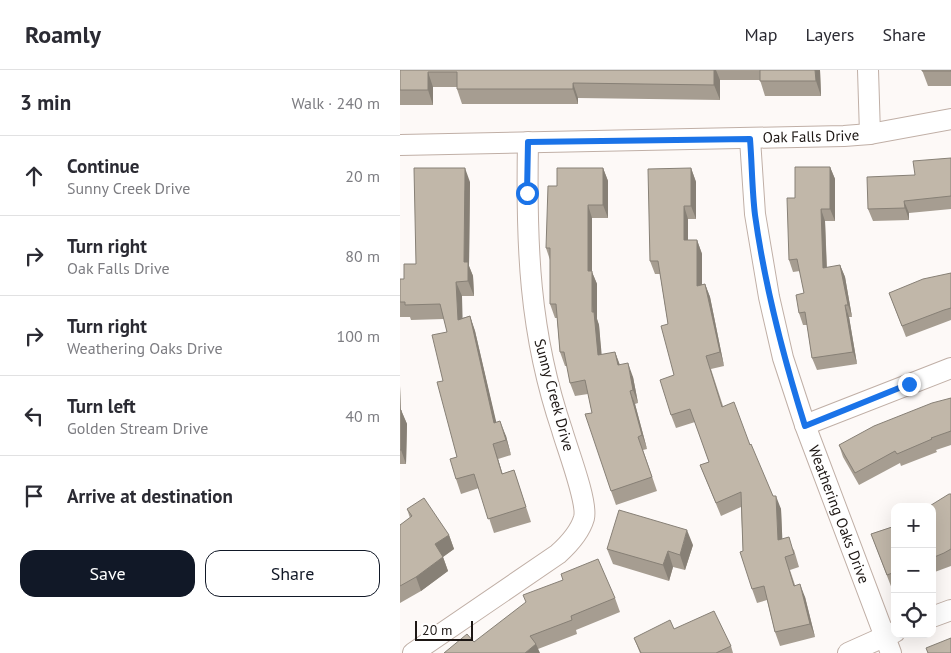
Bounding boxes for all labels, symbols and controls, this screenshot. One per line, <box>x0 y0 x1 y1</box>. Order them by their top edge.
text: Roamly <box>25 19 101 50</box>
text: Map <box>745 23 777 46</box>
text: Layers <box>805 23 854 46</box>
text: Share <box>882 23 926 46</box>
text: 3 min <box>20 89 71 116</box>
text: Walk · 240 m <box>291 93 380 113</box>
street label: Oak Falls Drive <box>762 125 860 147</box>
text: Continue <box>67 154 139 178</box>
icon: ahead <box>20 162 48 190</box>
text: 20 m <box>345 166 380 186</box>
text: Sunny Creek Drive <box>67 178 190 198</box>
route start <box>516 182 539 205</box>
text: Turn right <box>67 234 147 258</box>
icon: right <box>20 242 48 270</box>
text: 80 m <box>345 246 380 266</box>
text: Oak Falls Drive <box>67 258 170 278</box>
text: Turn right <box>67 314 147 338</box>
icon: right <box>20 322 48 350</box>
text: 100 m <box>337 326 380 346</box>
street label: Sunny Creek Drive <box>530 337 579 453</box>
text: Weathering Oaks Drive <box>67 338 223 358</box>
route end <box>898 373 921 396</box>
text: Turn left <box>67 394 136 418</box>
icon: left <box>20 402 48 430</box>
text: 40 m <box>345 406 380 426</box>
text: Golden Stream Drive <box>67 418 208 438</box>
street label: Weathering Oaks Drive <box>805 443 874 586</box>
icon: arrive <box>20 482 48 510</box>
text: Arrive at destination <box>67 484 233 508</box>
map controls <box>891 503 936 638</box>
button: + <box>891 503 936 548</box>
button: − <box>891 548 936 593</box>
button: Save <box>20 550 195 597</box>
button: Share <box>205 550 380 597</box>
button: locate <box>891 593 936 638</box>
scale bar <box>415 618 472 641</box>
text: 20 m <box>422 621 452 639</box>

